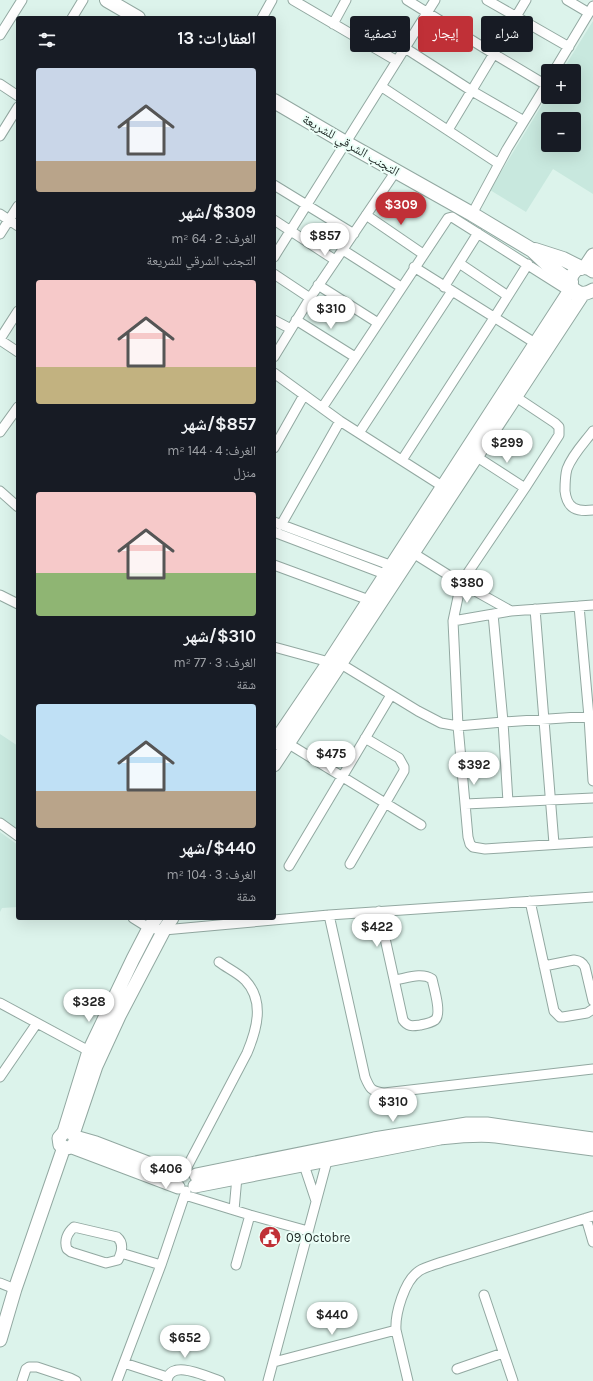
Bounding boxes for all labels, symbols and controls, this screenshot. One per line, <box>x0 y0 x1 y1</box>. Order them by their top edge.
chip: تصفية <box>350 16 410 52</box>
chip: إيجار <box>418 16 473 52</box>
chip: شراء <box>481 16 533 52</box>
text: العقارات: 13 <box>178 28 256 48</box>
icon: filters <box>36 29 58 51</box>
map controls <box>541 64 581 152</box>
button: + <box>541 64 581 104</box>
icon: home <box>110 94 182 166</box>
street label: التجنب الشرقي للشريعة <box>298 111 402 182</box>
button: − <box>541 112 581 152</box>
pin: $309 <box>377 192 425 226</box>
text: $309 <box>384 197 418 212</box>
text: $309/شهر <box>179 202 256 222</box>
pin: $857 <box>301 223 349 257</box>
text: $857 <box>309 228 341 243</box>
text: الغرف: 2 · 64 m² <box>171 231 256 246</box>
text: التجنب الشرقي للشريعة <box>147 253 256 268</box>
pin: $310 <box>307 296 355 330</box>
text: $310 <box>316 301 346 316</box>
icon: home <box>110 306 182 378</box>
text: $857/شهر <box>182 414 256 434</box>
pin: $299 <box>483 430 531 464</box>
text: $299 <box>491 435 523 450</box>
text: الغرف: 4 · 144 m² <box>167 443 256 458</box>
text: منزل <box>233 465 256 480</box>
icon: home <box>110 518 182 590</box>
pin: $380 <box>443 570 491 604</box>
text: $380 <box>450 575 484 590</box>
text: $310/شهر <box>184 626 256 646</box>
text: الغرف: 3 · 77 m² <box>174 655 256 670</box>
text: شقة <box>237 677 256 692</box>
icon: home <box>110 730 182 802</box>
pin: $475 <box>307 741 355 775</box>
text: $475 <box>316 746 346 761</box>
pin: $392 <box>450 752 498 786</box>
text: $392 <box>458 757 490 772</box>
text: $440/شهر <box>180 838 256 858</box>
text: الغرف: 3 · 104 m² <box>166 867 256 882</box>
text: شقة <box>237 889 256 904</box>
pin: $422 <box>353 914 401 948</box>
text: $422 <box>361 919 393 934</box>
pin: $328 <box>65 989 113 1023</box>
text: $328 <box>72 994 106 1009</box>
pin: $310 <box>369 1089 417 1123</box>
text: $310 <box>378 1094 408 1109</box>
pin: $406 <box>142 1156 190 1190</box>
text: $406 <box>150 1161 182 1176</box>
public building icon: 09 Octobre <box>257 1224 283 1250</box>
place label: 09 Octobre <box>286 1230 351 1245</box>
pin: $440 <box>308 1302 356 1336</box>
text: $440 <box>316 1307 348 1322</box>
pin: $652 <box>161 1325 209 1359</box>
text: $652 <box>169 1330 201 1345</box>

